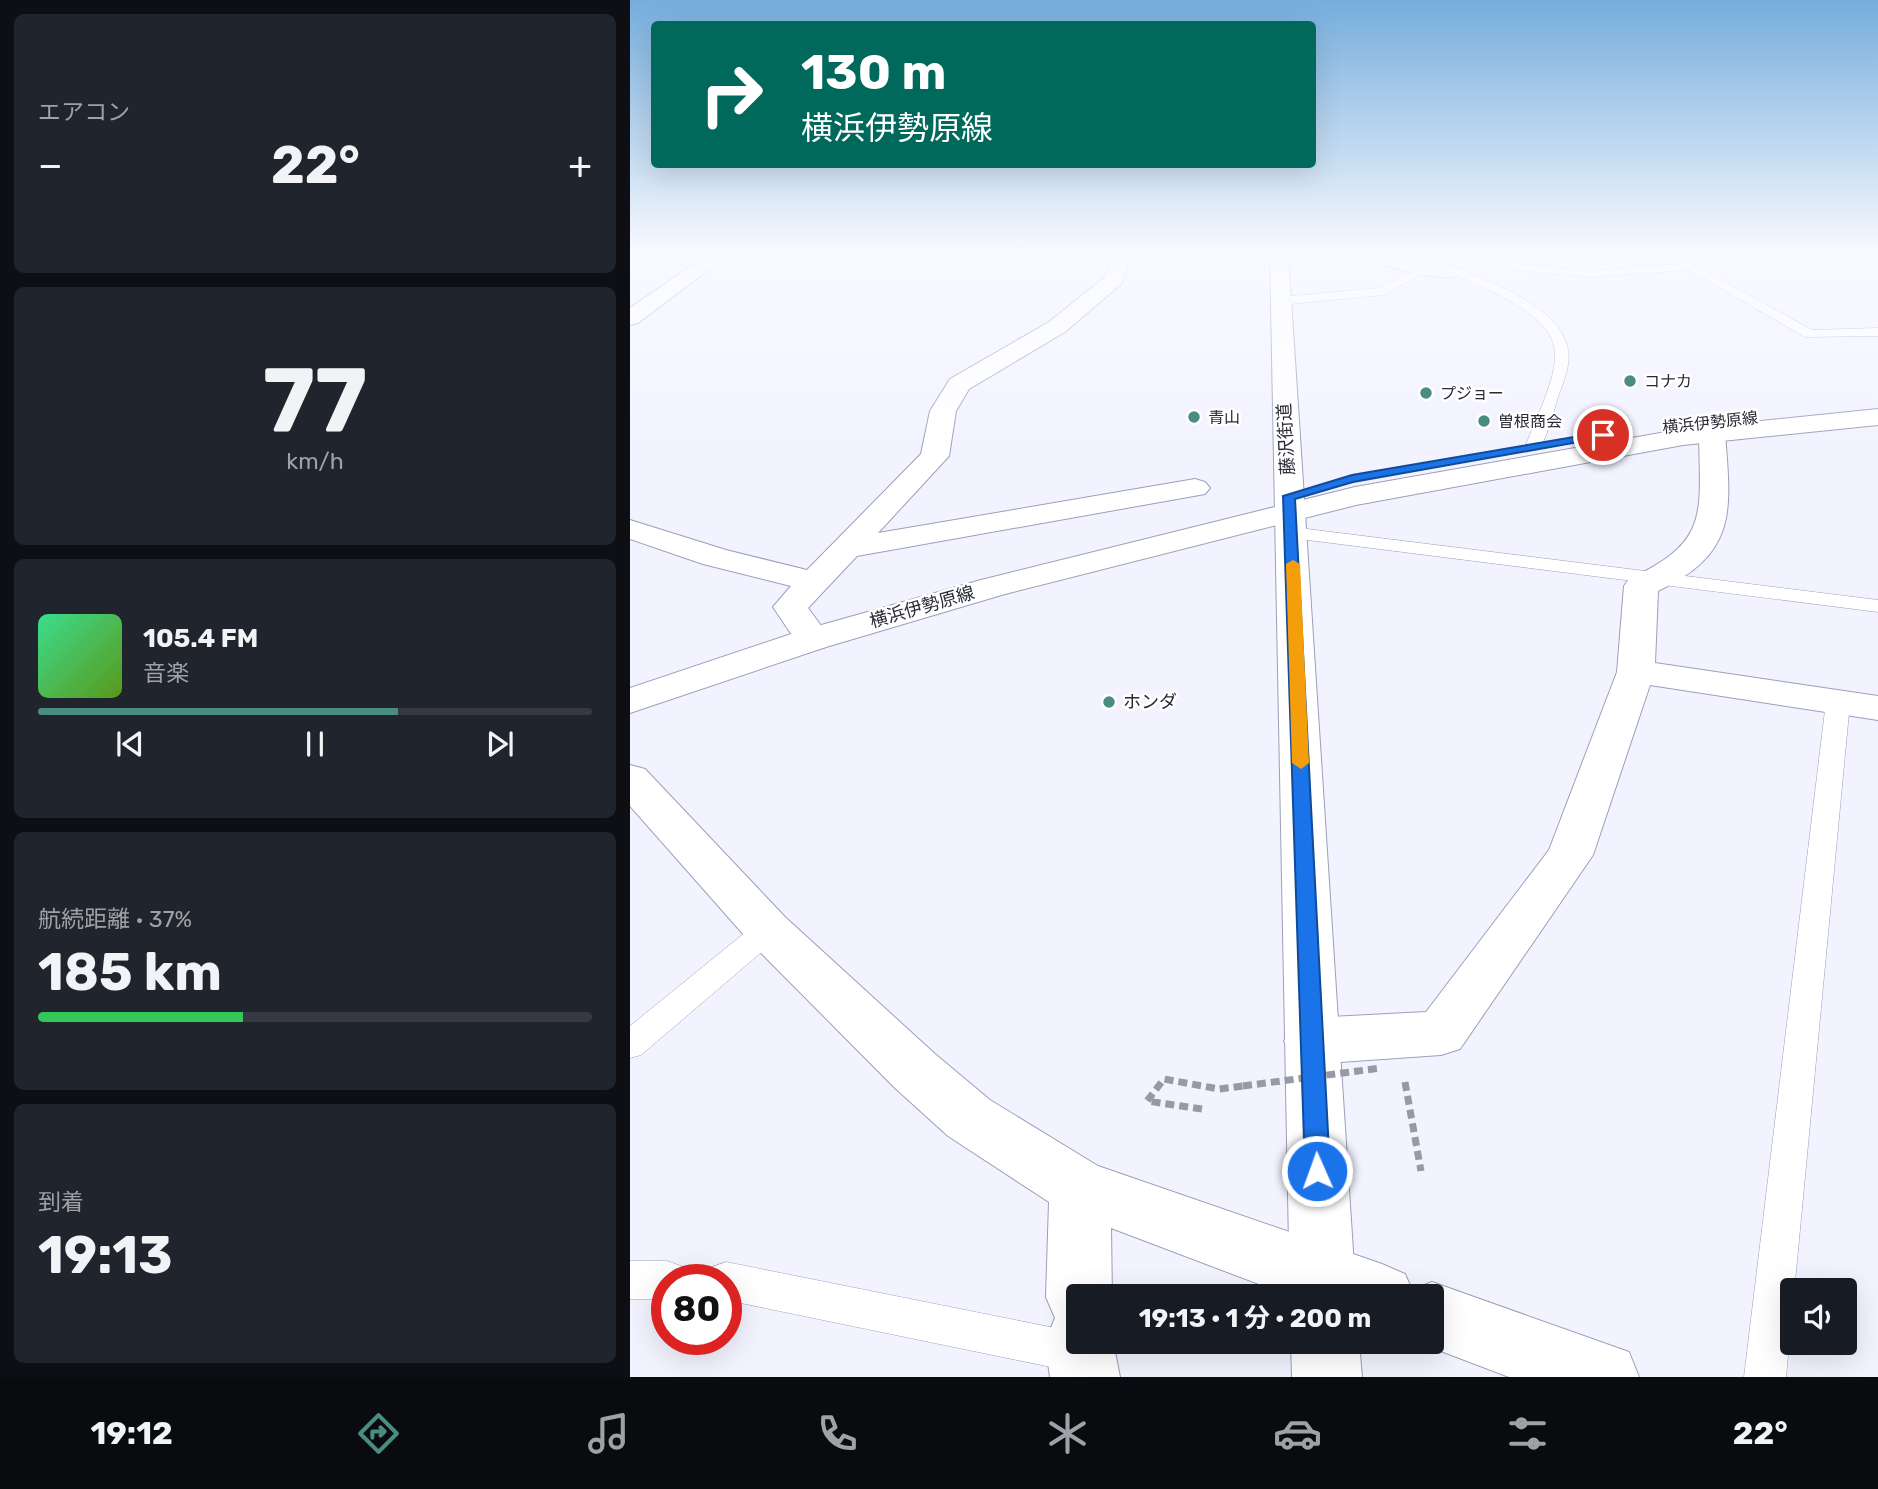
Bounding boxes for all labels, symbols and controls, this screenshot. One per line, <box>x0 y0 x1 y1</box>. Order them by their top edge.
text: 130 m <box>801 43 946 101</box>
icon: right <box>686 49 777 140</box>
text: エアコン <box>38 98 130 126</box>
text: 横浜伊勢原線 <box>801 109 993 147</box>
text: 22° <box>271 134 360 196</box>
text: − <box>38 142 63 188</box>
text: + <box>568 142 592 188</box>
text: 77 <box>263 347 367 455</box>
place label: コナカ <box>1644 372 1692 391</box>
marker: コナカ <box>1622 373 1638 389</box>
place label: プジョー <box>1440 384 1504 403</box>
marker: プジョー <box>1418 385 1434 401</box>
street label: 藤沢街道 <box>1273 402 1299 476</box>
pin <box>1573 405 1633 465</box>
place label: 青山 <box>1208 408 1240 427</box>
street label: 横浜伊勢原線 <box>1661 408 1759 437</box>
marker: 青山 <box>1186 409 1202 425</box>
place label: 曽根商会 <box>1498 412 1562 431</box>
marker: 曽根商会 <box>1476 413 1492 429</box>
icon: arrive <box>1584 416 1622 454</box>
text: km/h <box>286 447 344 475</box>
street label: 横浜伊勢原線 <box>867 582 977 632</box>
text: 105.4 FM <box>143 623 258 654</box>
text: 音楽 <box>143 659 189 687</box>
place label: ホンダ <box>1123 691 1177 713</box>
marker: ホンダ <box>1101 694 1117 710</box>
icon: previous <box>111 725 149 763</box>
icon: pause <box>296 725 334 763</box>
icon: next <box>481 725 519 763</box>
text: 航続距離 · 37% <box>38 905 192 933</box>
text: 185 km <box>38 941 222 1003</box>
position arrow <box>1280 1134 1354 1208</box>
text: 到着 <box>38 1188 84 1216</box>
text: 19:13 <box>38 1224 172 1286</box>
speed limit sign: 80 <box>651 1264 742 1355</box>
map controls <box>1780 1278 1857 1355</box>
button: sound <box>1780 1278 1857 1355</box>
text: 19:13 · 1 分 · 200 m <box>1139 1303 1371 1334</box>
icon: directions <box>354 1409 403 1458</box>
icon: music <box>584 1409 633 1458</box>
icon: phone <box>813 1409 862 1458</box>
icon: climate <box>1043 1409 1092 1458</box>
icon: car <box>1273 1409 1322 1458</box>
icon: filters <box>1503 1409 1552 1458</box>
text: 19:12 <box>90 1414 173 1452</box>
text: 22° <box>1733 1414 1788 1452</box>

